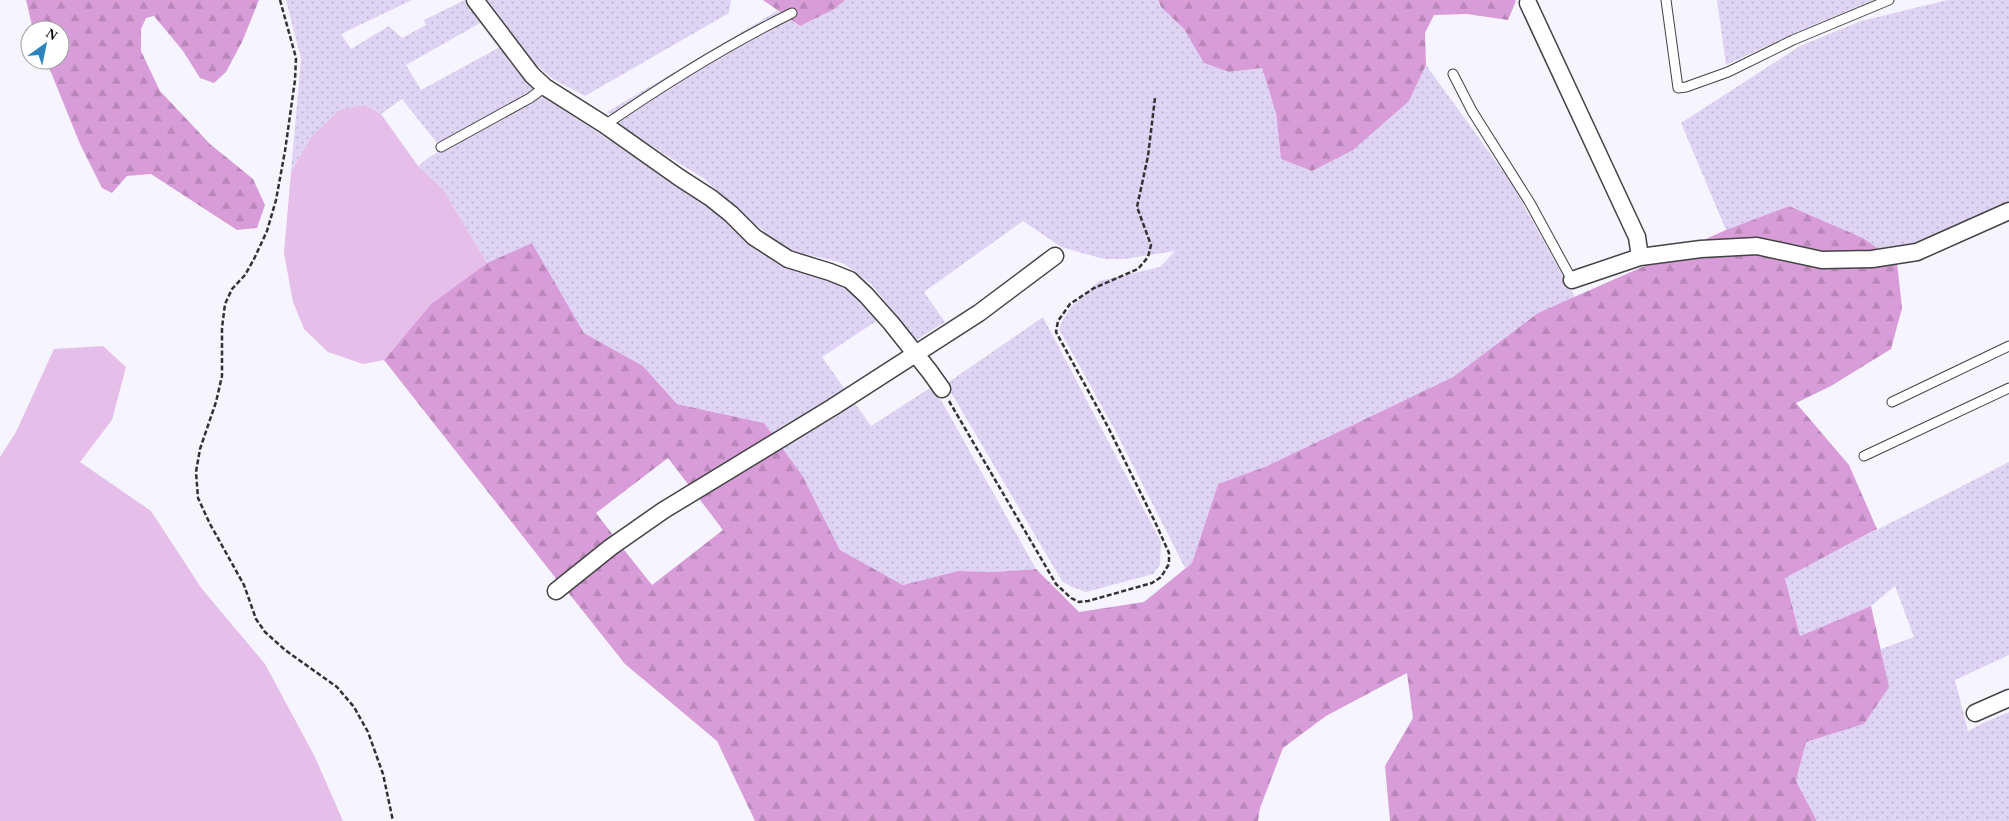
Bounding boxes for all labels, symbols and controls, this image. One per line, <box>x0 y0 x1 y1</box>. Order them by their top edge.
north arrow <box>20 20 70 70</box>
text: N <box>43 25 60 44</box>

